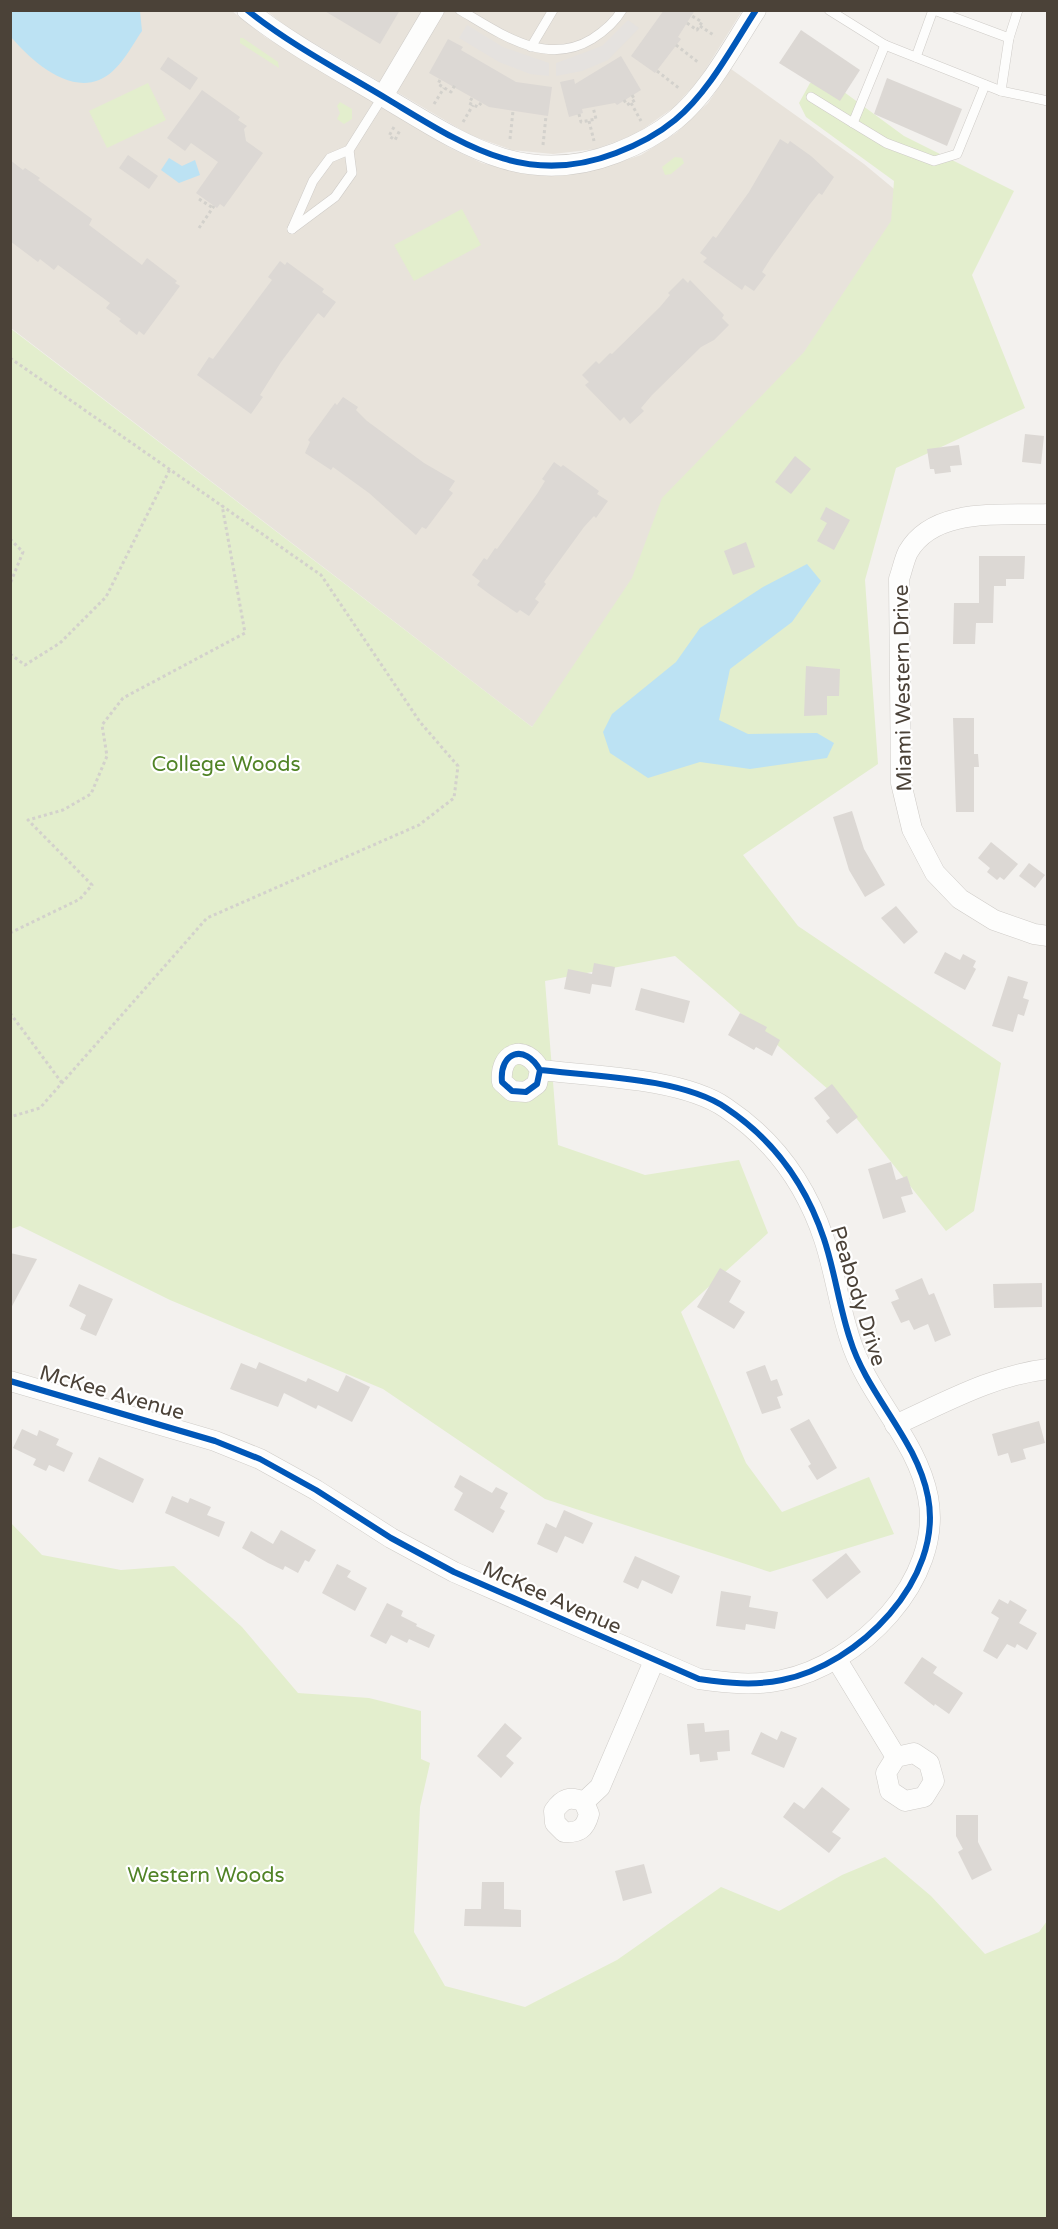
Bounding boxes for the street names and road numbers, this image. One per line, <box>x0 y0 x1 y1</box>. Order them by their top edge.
street label: Miami Western Drive <box>889 584 917 792</box>
street label: Peabody Drive <box>825 1223 891 1369</box>
street label: McKee Avenue <box>37 1360 187 1426</box>
street label: McKee Avenue <box>479 1556 626 1640</box>

